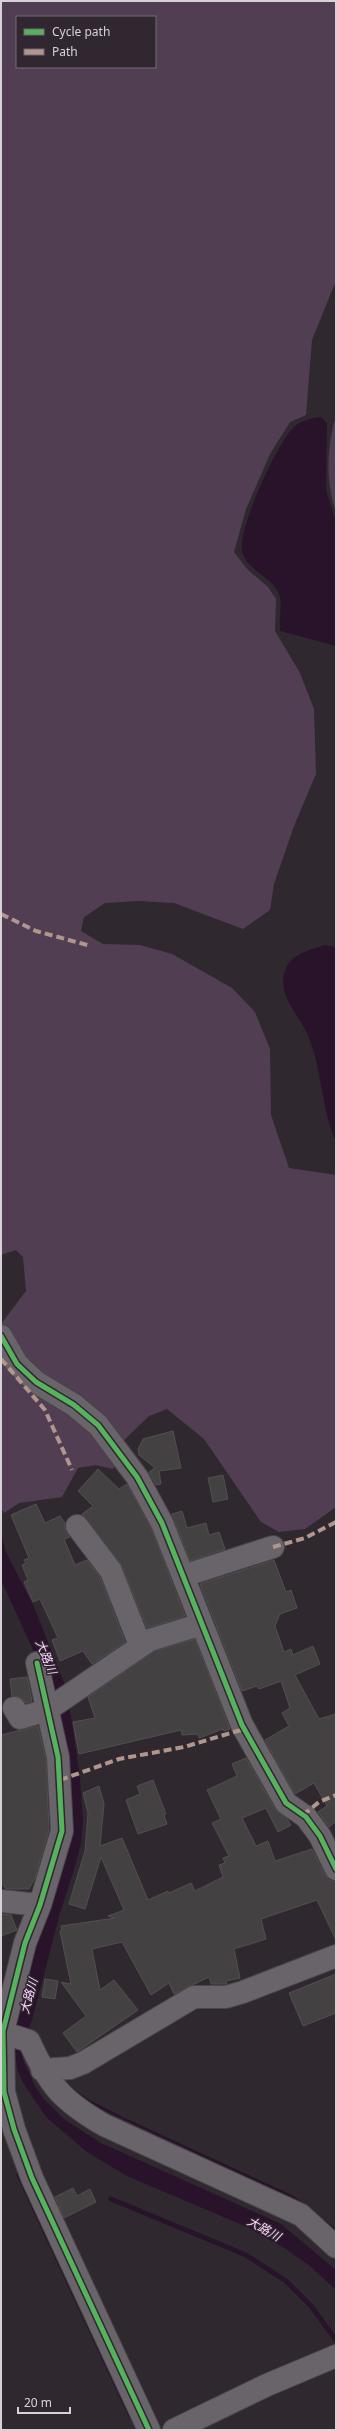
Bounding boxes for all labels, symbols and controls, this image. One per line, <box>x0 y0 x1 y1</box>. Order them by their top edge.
legend <box>16 16 156 68</box>
text: Cycle path <box>52 23 110 40</box>
text: Path <box>52 43 78 60</box>
water label: 大路川 <box>32 1637 62 1679</box>
water label: 大路川 <box>16 1974 42 2015</box>
water label: 大路川 <box>244 2212 286 2246</box>
scale bar <box>18 2389 70 2415</box>
text: 20 m <box>24 2394 52 2411</box>

